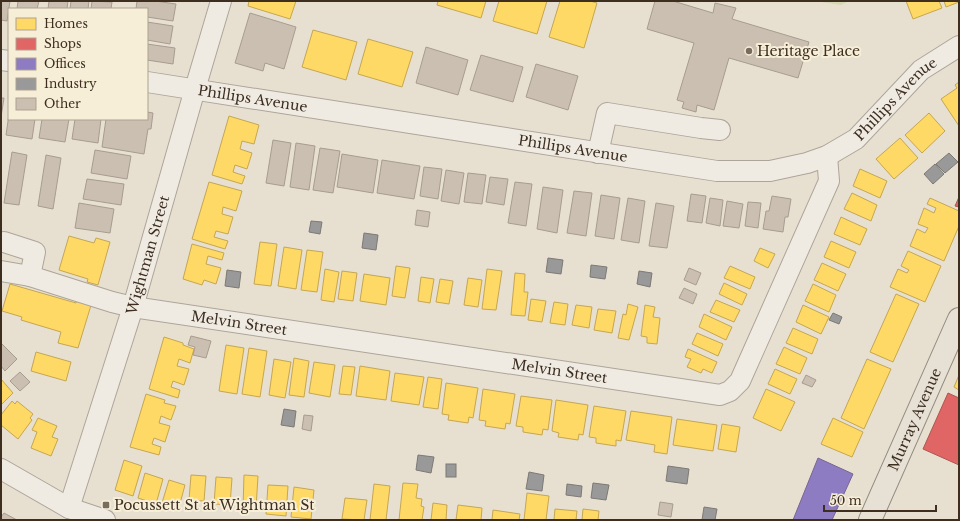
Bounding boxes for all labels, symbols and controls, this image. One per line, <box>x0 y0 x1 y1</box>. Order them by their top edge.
legend <box>8 8 148 120</box>
text: Homes <box>44 16 88 31</box>
text: Shops <box>44 36 81 51</box>
place label: Heritage Place <box>757 42 860 60</box>
marker: Heritage Place <box>744 46 754 56</box>
street label: Phillips Avenue <box>850 53 940 144</box>
text: Offices <box>44 56 86 71</box>
text: Industry <box>44 76 97 91</box>
street label: Phillips Avenue <box>197 81 309 116</box>
text: Other <box>44 96 81 111</box>
street label: Phillips Avenue <box>517 131 629 166</box>
street label: Wightman Street <box>122 193 173 318</box>
street label: Melvin Street <box>190 307 289 339</box>
street label: Melvin Street <box>510 355 609 387</box>
street label: Murray Avenue <box>884 365 945 474</box>
scale bar <box>824 487 936 513</box>
text: 50 m <box>830 493 862 508</box>
place label: Pocussett St at Wightman St <box>114 496 315 514</box>
marker: Pocussett St at Wightman St <box>101 500 111 510</box>

